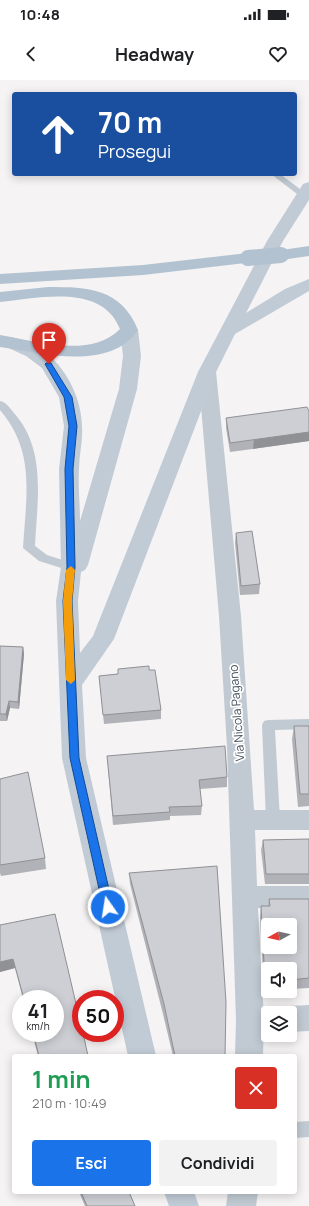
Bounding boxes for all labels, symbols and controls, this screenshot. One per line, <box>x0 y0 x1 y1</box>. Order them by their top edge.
text: 10:48 <box>20 4 60 25</box>
text: Headway <box>115 42 194 66</box>
icon: back <box>20 43 42 65</box>
icon: heart <box>267 43 289 65</box>
text: 70 m <box>98 103 162 141</box>
icon: ahead <box>32 108 84 160</box>
text: Prosegui <box>98 139 171 163</box>
pin <box>32 323 66 364</box>
icon: arrive <box>38 329 60 351</box>
street label: Via Nicola Pagano <box>225 664 248 762</box>
position arrow <box>87 886 129 928</box>
north arrow <box>261 918 297 954</box>
map controls <box>261 918 297 1042</box>
button: sound <box>261 962 297 998</box>
speed limit sign: 50 <box>72 990 124 1042</box>
text: 41 <box>28 997 48 1024</box>
button: layers <box>261 1006 297 1042</box>
text: km/h <box>26 1019 50 1033</box>
text: 1 min <box>32 1062 91 1095</box>
button: close <box>235 1067 277 1109</box>
text: 210 m · 10:49 <box>32 1094 107 1112</box>
button: Esci <box>32 1140 151 1186</box>
button: Condividi <box>159 1140 277 1186</box>

